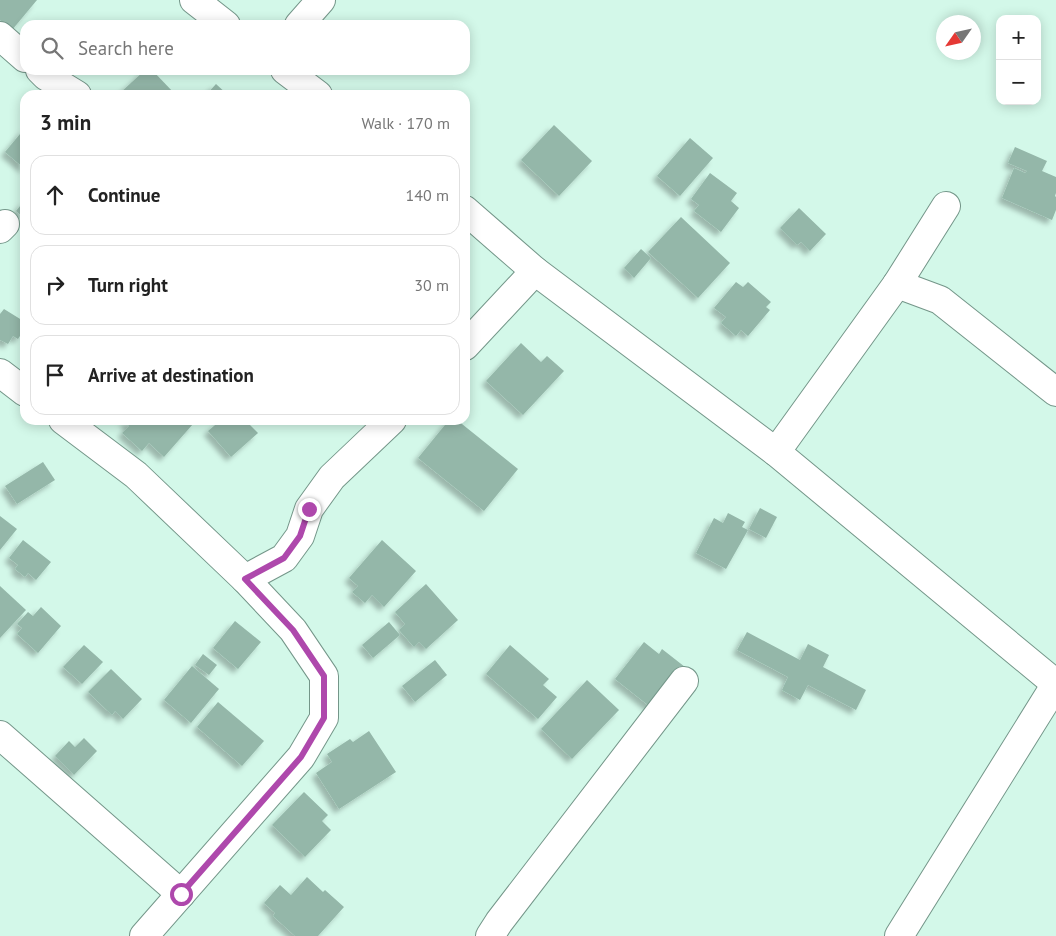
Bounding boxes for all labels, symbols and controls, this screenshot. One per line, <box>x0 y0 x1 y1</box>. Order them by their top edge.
north arrow <box>936 15 981 60</box>
map controls <box>996 15 1041 105</box>
button: + <box>996 15 1041 60</box>
search box <box>20 20 470 75</box>
icon: search <box>38 34 66 62</box>
text: Search here <box>78 36 174 60</box>
button: − <box>996 60 1041 105</box>
text: 3 min <box>40 109 91 136</box>
text: Walk · 170 m <box>361 113 450 133</box>
icon: ahead <box>41 181 69 209</box>
text: Continue <box>88 183 160 207</box>
text: 140 m <box>406 185 449 205</box>
icon: right <box>41 271 69 299</box>
text: Turn right <box>88 273 168 297</box>
text: 30 m <box>414 275 449 295</box>
icon: arrive <box>41 361 69 389</box>
text: Arrive at destination <box>88 363 254 387</box>
route end <box>298 498 321 521</box>
route start <box>170 883 193 906</box>

